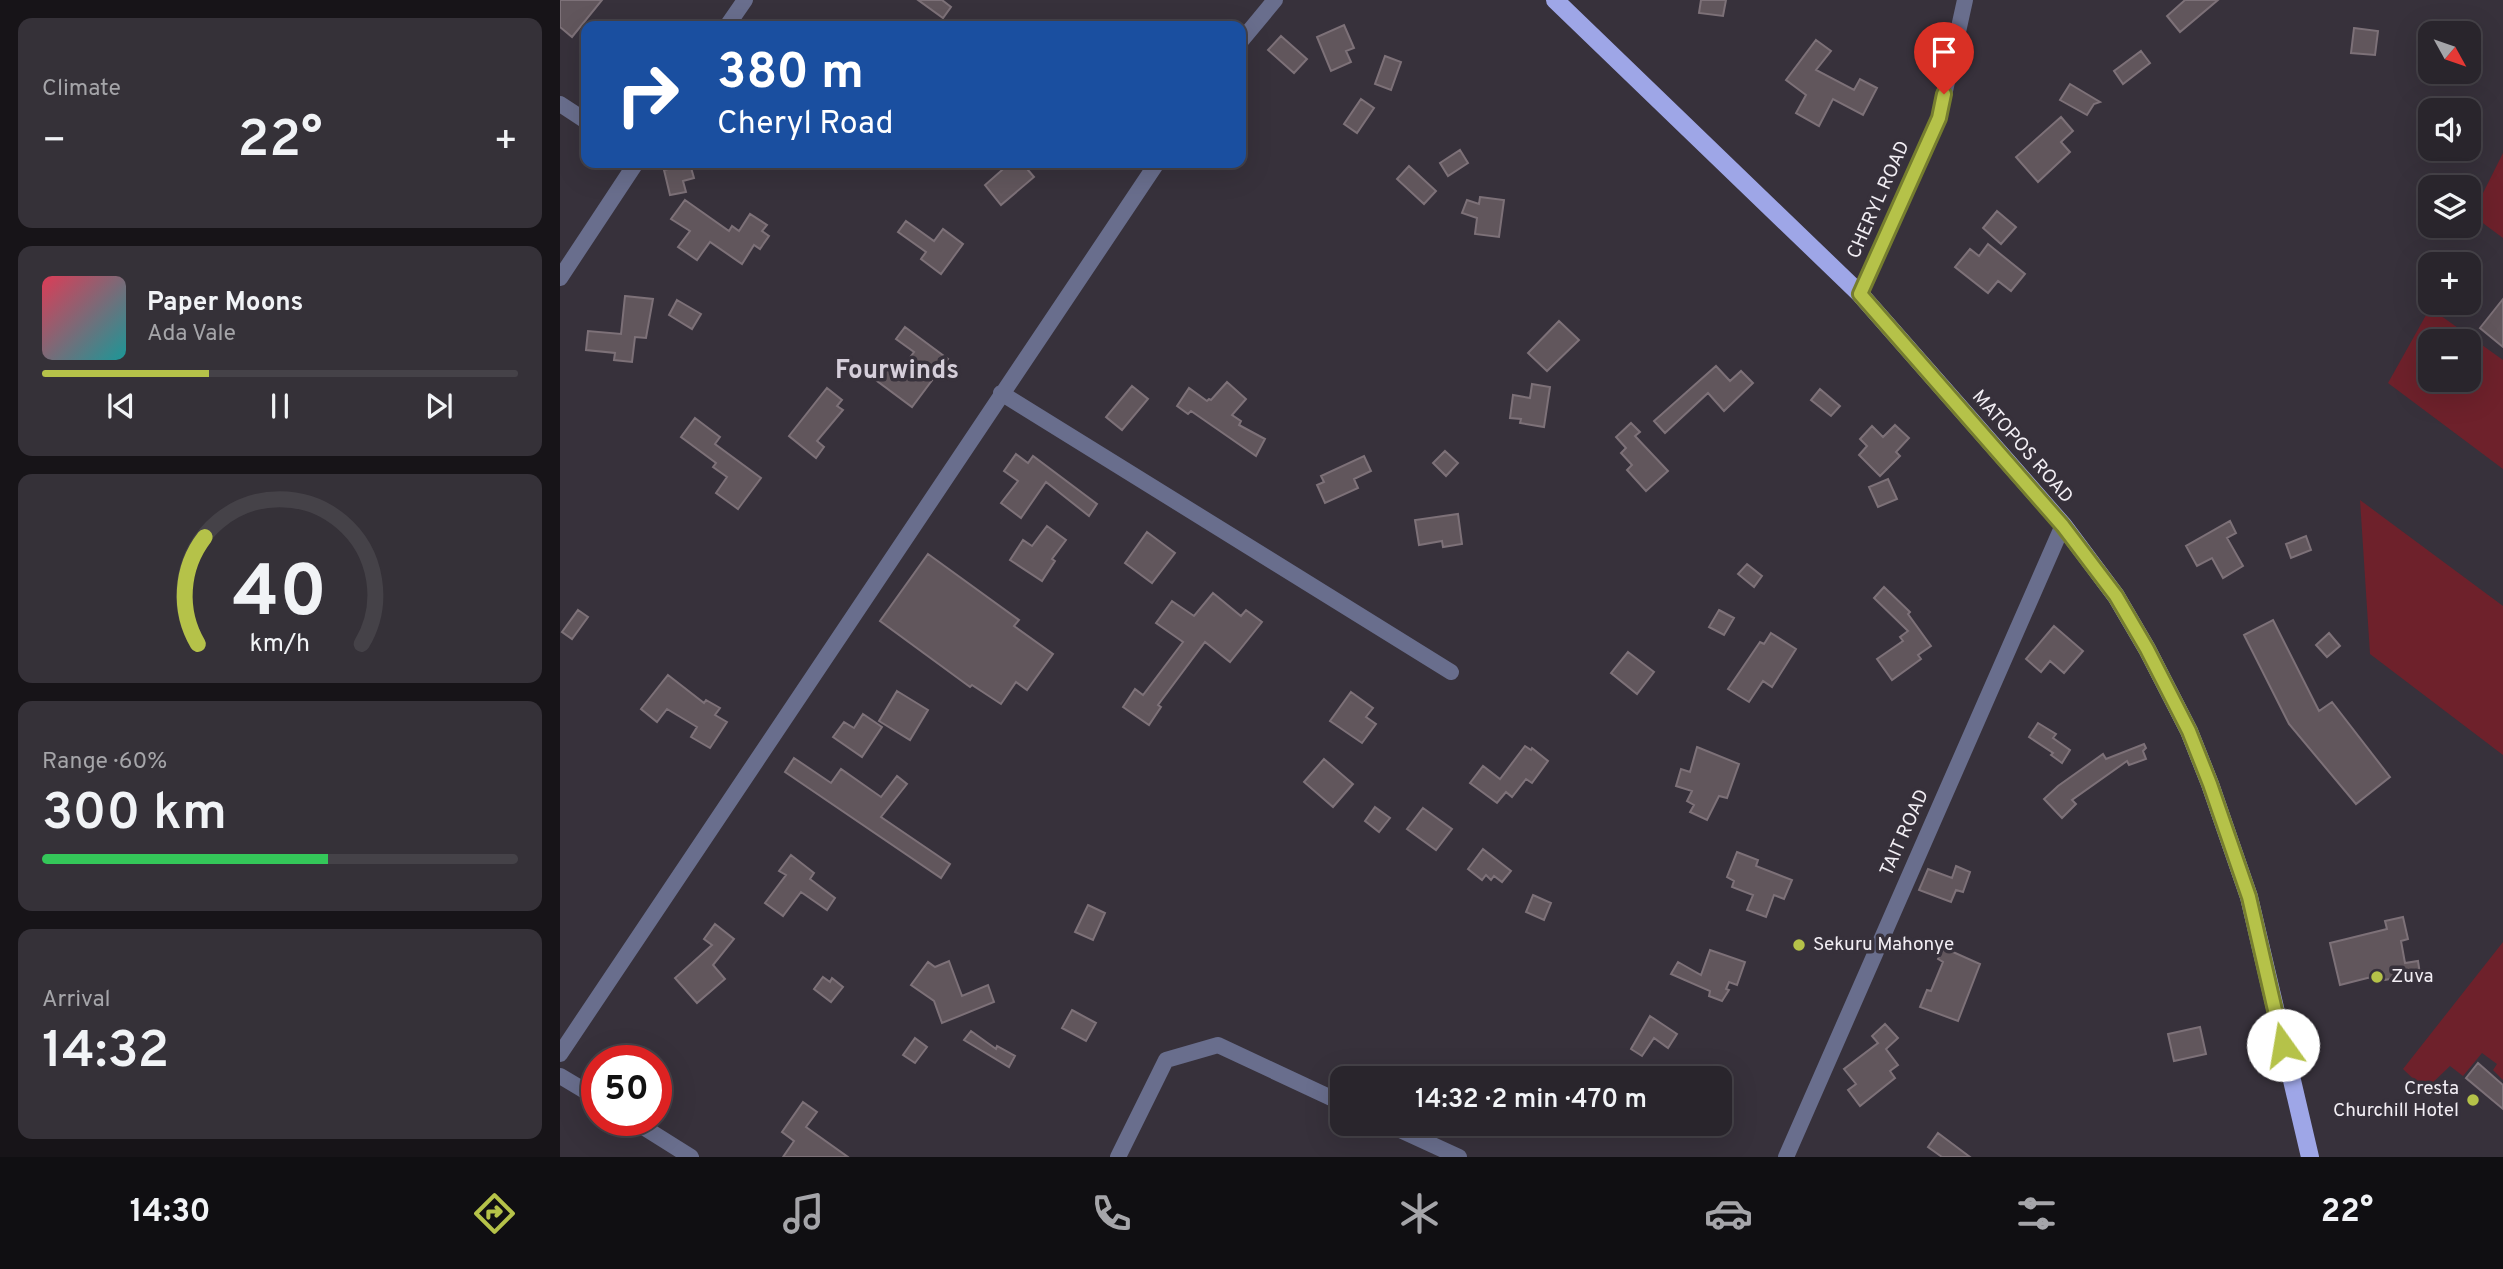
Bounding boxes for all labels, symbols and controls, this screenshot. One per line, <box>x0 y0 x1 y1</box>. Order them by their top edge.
north arrow <box>2418 21 2482 84</box>
map controls <box>2418 21 2481 392</box>
pin <box>1914 22 1974 94</box>
icon: arrive <box>1925 33 1963 71</box>
text: 380 m <box>717 44 864 106</box>
icon: right <box>602 49 693 140</box>
text: Climate <box>42 75 121 104</box>
button: sound <box>2418 98 2481 161</box>
text: Cheryl Road <box>717 105 893 145</box>
text: 22° <box>237 109 323 175</box>
text: − <box>42 118 67 167</box>
text: + <box>493 118 518 167</box>
street label: CHERYL ROAD <box>1842 137 1916 263</box>
button: layers <box>2418 175 2481 238</box>
button: + <box>2418 252 2481 315</box>
text: Paper Moons <box>147 287 303 320</box>
text: Ada Vale <box>147 320 236 349</box>
button: − <box>2418 329 2481 392</box>
district label: Fourwinds <box>835 355 959 388</box>
street label: MATOPOS ROAD <box>1966 385 2078 509</box>
icon: previous <box>102 387 140 425</box>
icon: pause <box>261 387 299 425</box>
icon: next <box>420 387 458 425</box>
text: 40 <box>233 551 327 643</box>
text: km/h <box>250 629 310 661</box>
text: Range · 60% <box>42 748 167 777</box>
text: 300 km <box>42 782 227 848</box>
street label: TAIT ROAD <box>1875 786 1935 880</box>
place label: Sekuru Mahonye <box>1813 933 1954 957</box>
marker: Sekuru Mahonye <box>1791 937 1807 953</box>
place label: Zuva <box>2391 965 2433 989</box>
marker: Zuva <box>2369 969 2385 985</box>
text: Arrival <box>42 986 111 1015</box>
position arrow <box>2246 1008 2320 1082</box>
text: 14:32 <box>42 1020 169 1086</box>
speed limit sign: 50 <box>581 1045 672 1136</box>
place label: Cresta Churchill Hotel <box>2333 1077 2459 1123</box>
text: 14:32 · 2 min · 470 m <box>1415 1084 1647 1117</box>
marker: Cresta Churchill Hotel <box>2465 1092 2481 1108</box>
icon: directions <box>470 1189 519 1238</box>
icon: music <box>779 1189 828 1238</box>
icon: phone <box>1087 1189 1136 1238</box>
icon: climate <box>1395 1189 1444 1238</box>
icon: car <box>1704 1189 1753 1238</box>
icon: filters <box>2012 1189 2061 1238</box>
text: 14:30 <box>130 1193 211 1233</box>
text: 22° <box>2321 1193 2373 1233</box>

